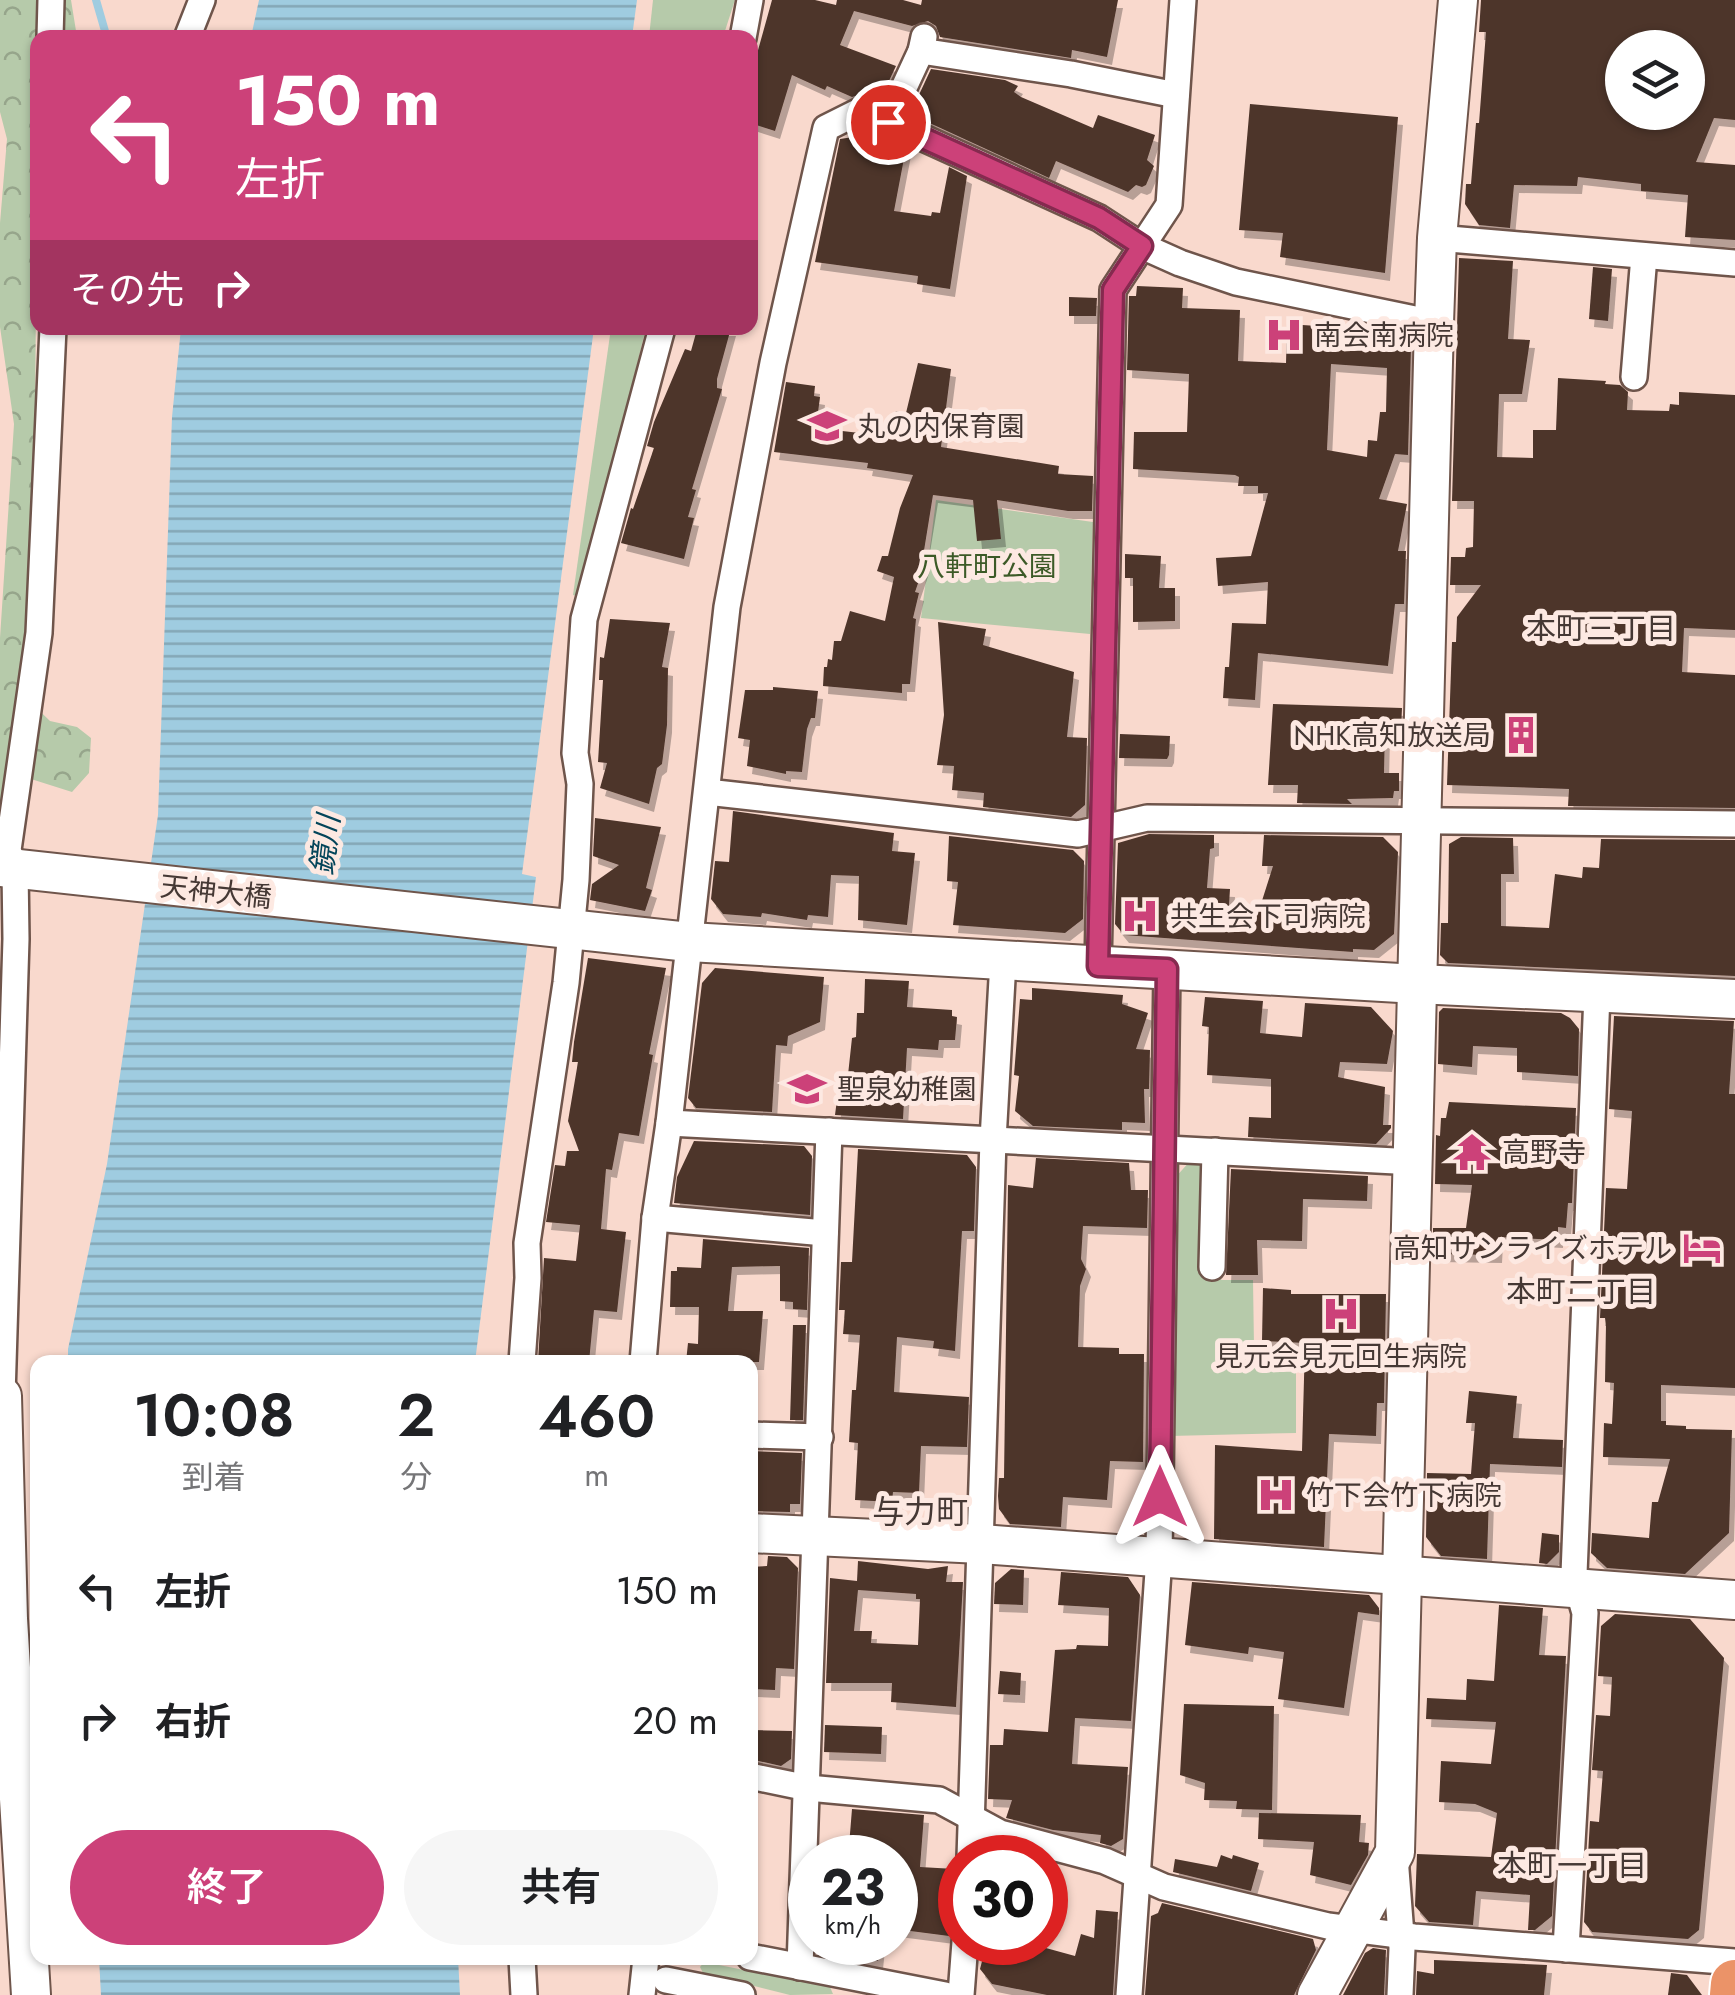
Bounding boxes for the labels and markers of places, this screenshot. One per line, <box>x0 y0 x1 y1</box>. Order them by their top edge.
pin <box>846 80 931 165</box>
hospital icon: 南会南病院 <box>1263 314 1305 356</box>
place label: 南会南病院 <box>1314 315 1454 356</box>
school or university icon: 丸の内保育園 <box>806 405 848 447</box>
place label: 丸の内保育園 <box>857 406 1025 447</box>
building icon: NHK高知放送局 <box>1500 714 1542 756</box>
place label: NHK高知放送局 <box>1293 715 1491 756</box>
hospital icon: 共生会下司病院 <box>1119 895 1161 937</box>
place label: 共生会下司病院 <box>1170 896 1366 937</box>
school or university icon: 聖泉幼稚園 <box>786 1068 828 1110</box>
place label: 聖泉幼稚園 <box>837 1069 977 1110</box>
temple icon: 高野寺 <box>1451 1131 1493 1173</box>
place label: 高野寺 <box>1502 1132 1586 1173</box>
hotel icon: 高知サンライズホテル <box>1681 1227 1723 1269</box>
place label: 高知サンライズホテル <box>1393 1228 1672 1269</box>
hospital icon: 見元会見元回生病院 <box>1320 1293 1362 1335</box>
place label: 見元会見元回生病院 <box>1215 1336 1467 1377</box>
hospital icon: 竹下会竹下病院 <box>1255 1474 1297 1516</box>
place label: 竹下会竹下病院 <box>1306 1475 1502 1516</box>

